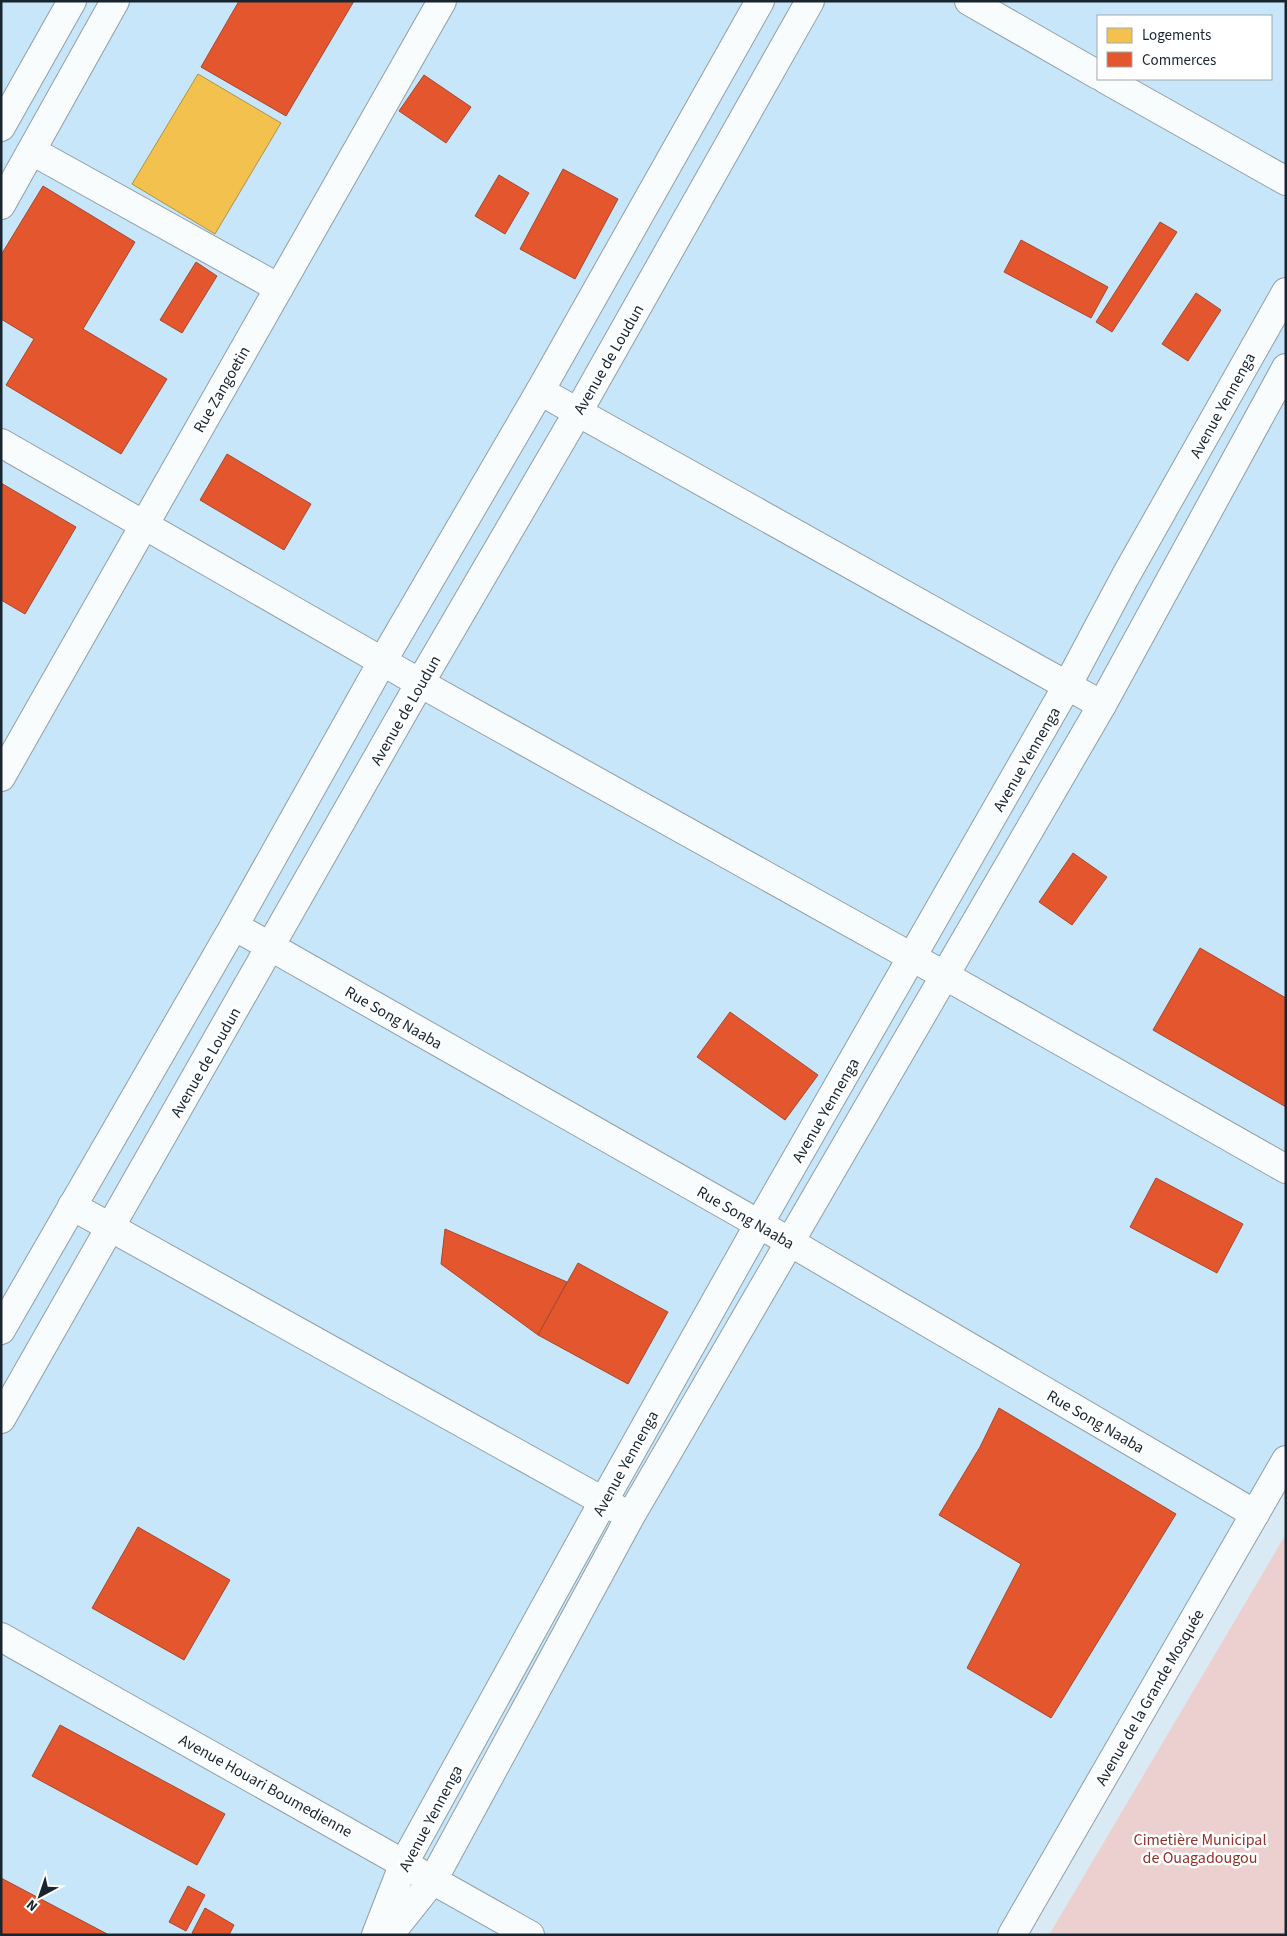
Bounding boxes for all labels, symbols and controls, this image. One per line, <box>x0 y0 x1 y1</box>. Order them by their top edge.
legend <box>1097 15 1272 80</box>
text: Logements <box>1142 25 1211 46</box>
text: Commerces <box>1142 50 1216 71</box>
street label: Avenue de Loudun <box>568 300 649 419</box>
street label: Rue Zangoetin <box>188 342 256 437</box>
street label: Avenue Yennenga <box>1185 349 1261 462</box>
street label: Avenue de Loudun <box>365 651 446 770</box>
street label: Avenue Yennenga <box>988 703 1066 816</box>
street label: Rue Song Naaba <box>341 981 446 1055</box>
street label: Avenue de Loudun <box>165 1003 246 1122</box>
street label: Avenue Yennenga <box>787 1054 865 1167</box>
street label: Rue Song Naaba <box>693 1181 798 1255</box>
street label: Rue Song Naaba <box>1043 1385 1148 1459</box>
street label: Avenue Yennenga <box>588 1407 664 1520</box>
street label: Avenue de la Grande Mosquée <box>1090 1605 1209 1790</box>
street label: Avenue Houari Boumedienne <box>175 1729 356 1843</box>
street label: Avenue Yennenga <box>394 1761 468 1875</box>
park label: Cimetière Municipal de Ouagadougou <box>1134 1829 1266 1869</box>
north arrow <box>15 1871 65 1921</box>
text: N <box>22 1895 42 1916</box>

